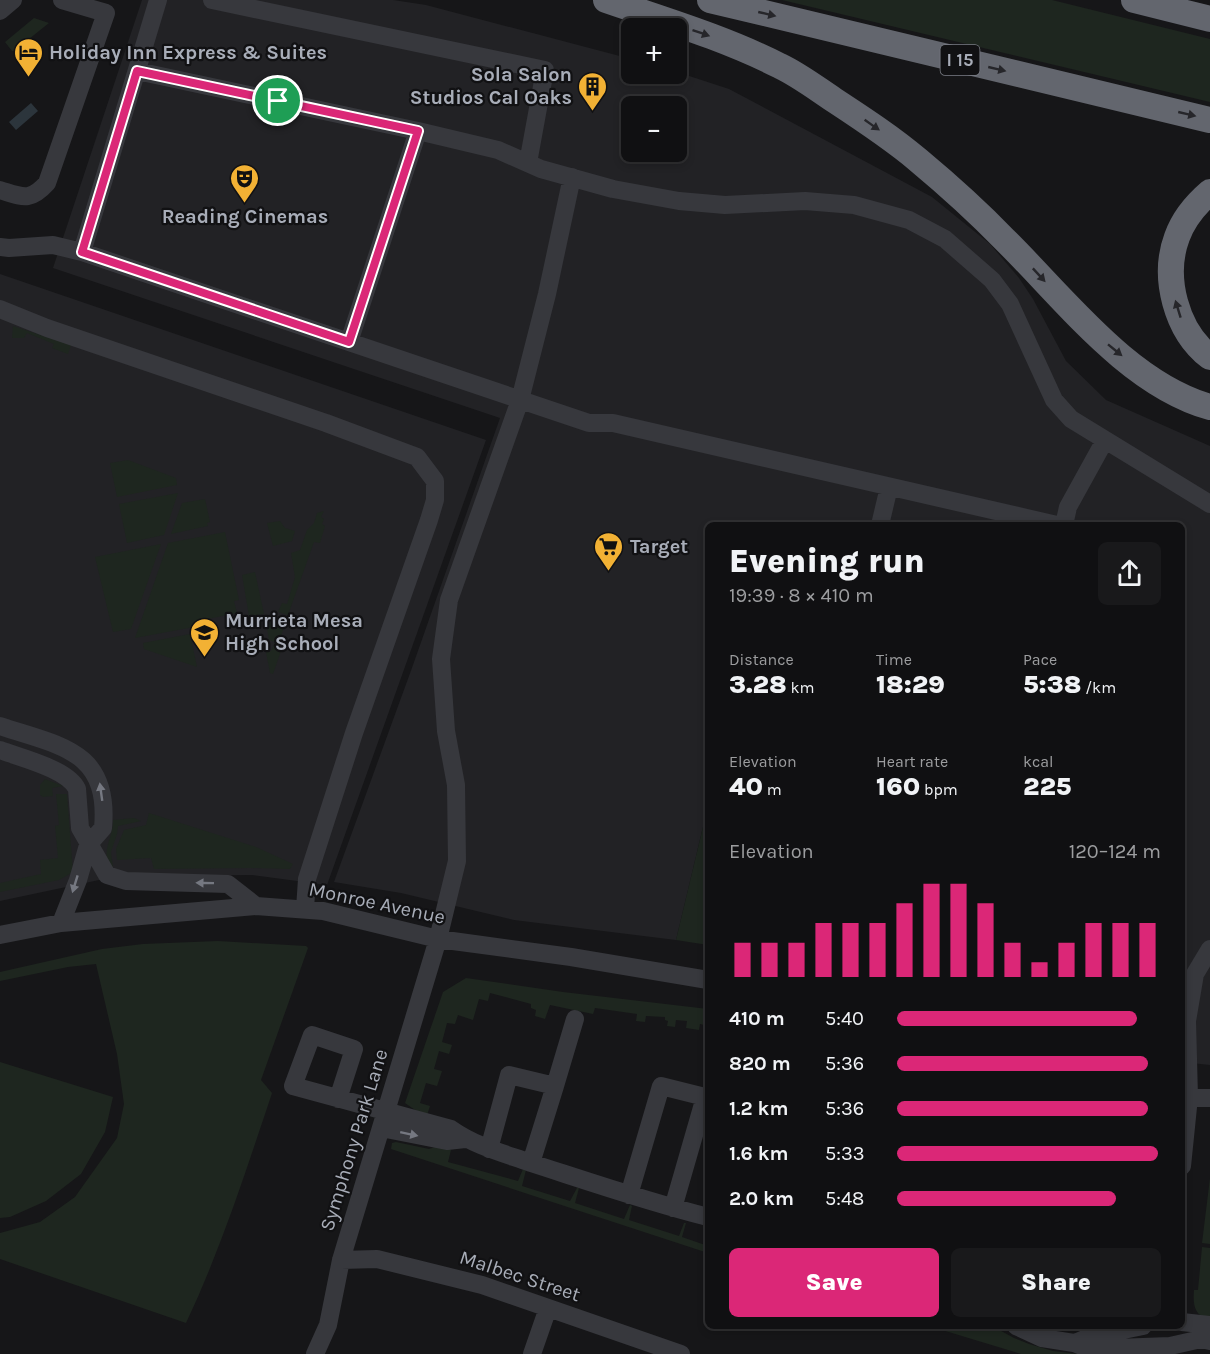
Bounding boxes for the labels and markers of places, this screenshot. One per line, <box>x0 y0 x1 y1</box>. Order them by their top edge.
hotel icon: Holiday Inn Express & Suites <box>12 36 44 78</box>
place label: Holiday Inn Express & Suites <box>49 41 327 64</box>
place label: Sola Salon Studios Cal Oaks <box>410 63 572 109</box>
building icon: Sola Salon Studios Cal Oaks <box>577 70 609 112</box>
pin <box>252 75 303 126</box>
theatre icon: Reading Cinemas <box>229 162 261 204</box>
place label: Reading Cinemas <box>162 205 328 228</box>
supermarket icon: Target <box>593 530 625 572</box>
place label: Target <box>630 535 688 558</box>
place label: Murrieta Mesa High School <box>225 609 363 655</box>
school or university icon: Murrieta Mesa High School <box>188 616 220 658</box>

